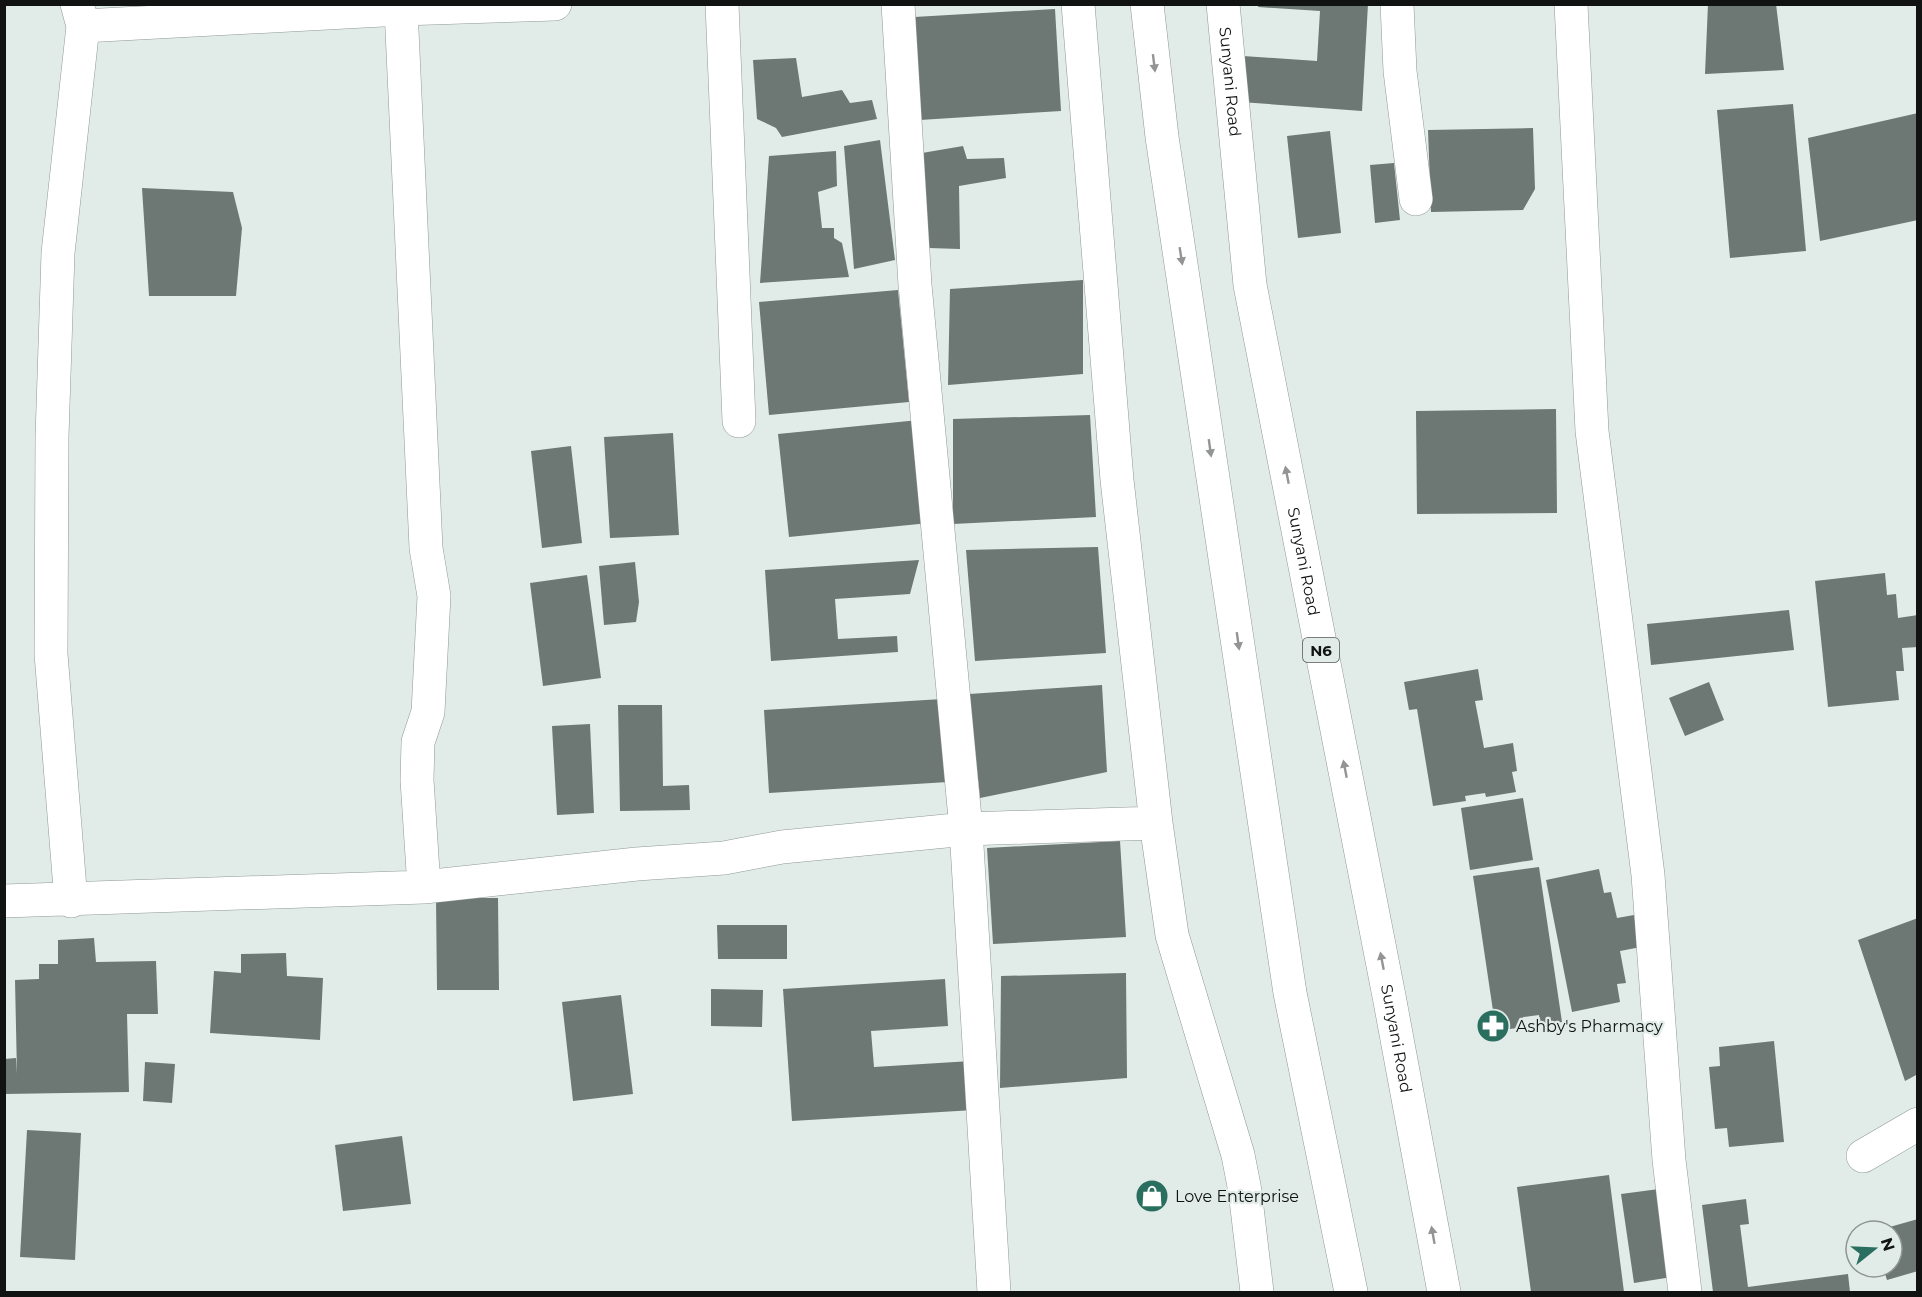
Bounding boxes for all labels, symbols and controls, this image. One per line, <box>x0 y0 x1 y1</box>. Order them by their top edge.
street label: Sunyani Road <box>1216 26 1245 137</box>
one-way arrow <box>1149 53 1158 72</box>
one-way arrow <box>1176 246 1185 265</box>
one-way arrow <box>1205 439 1214 458</box>
one-way arrow <box>1282 465 1291 484</box>
street label: Sunyani Road <box>1284 506 1324 617</box>
one-way arrow <box>1234 632 1243 651</box>
road number: N6 <box>1303 638 1339 662</box>
one-way arrow <box>1340 760 1349 779</box>
one-way arrow <box>1377 951 1386 970</box>
street label: Sunyani Road <box>1377 983 1416 1094</box>
pharmacy icon: Ashby's Pharmacy <box>1475 1008 1511 1044</box>
place label: Ashby's Pharmacy <box>1516 1017 1663 1036</box>
shop icon: Love Enterprise <box>1134 1178 1170 1214</box>
place label: Love Enterprise <box>1175 1187 1299 1206</box>
north arrow <box>1844 1219 1904 1279</box>
one-way arrow <box>1428 1225 1437 1244</box>
text: N <box>1877 1235 1899 1254</box>

